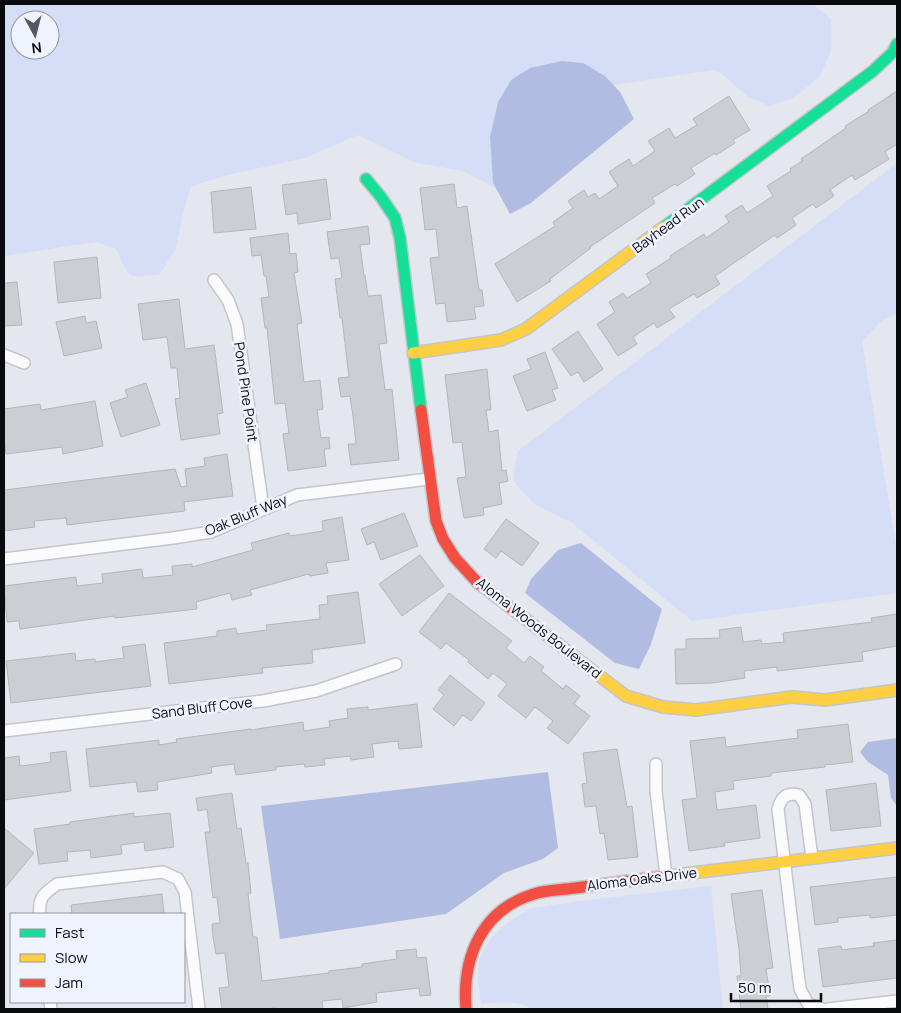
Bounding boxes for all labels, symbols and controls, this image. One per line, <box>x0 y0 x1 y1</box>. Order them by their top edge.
north arrow <box>10 10 60 60</box>
text: N <box>30 38 43 58</box>
street label: Bayhead Run <box>628 192 707 257</box>
street label: Pond Pine Point <box>230 341 263 444</box>
street label: Oak Bluff Way <box>202 489 290 540</box>
street label: Aloma Woods Boulevard <box>473 573 606 683</box>
street label: Sand Bluff Cove <box>151 692 253 723</box>
street label: Aloma Oaks Drive <box>586 862 698 895</box>
legend <box>10 913 185 1003</box>
text: Fast <box>55 922 84 943</box>
text: Slow <box>55 947 88 968</box>
scale bar <box>731 970 821 1002</box>
text: Jam <box>55 972 83 993</box>
text: 50 m <box>738 977 772 998</box>

